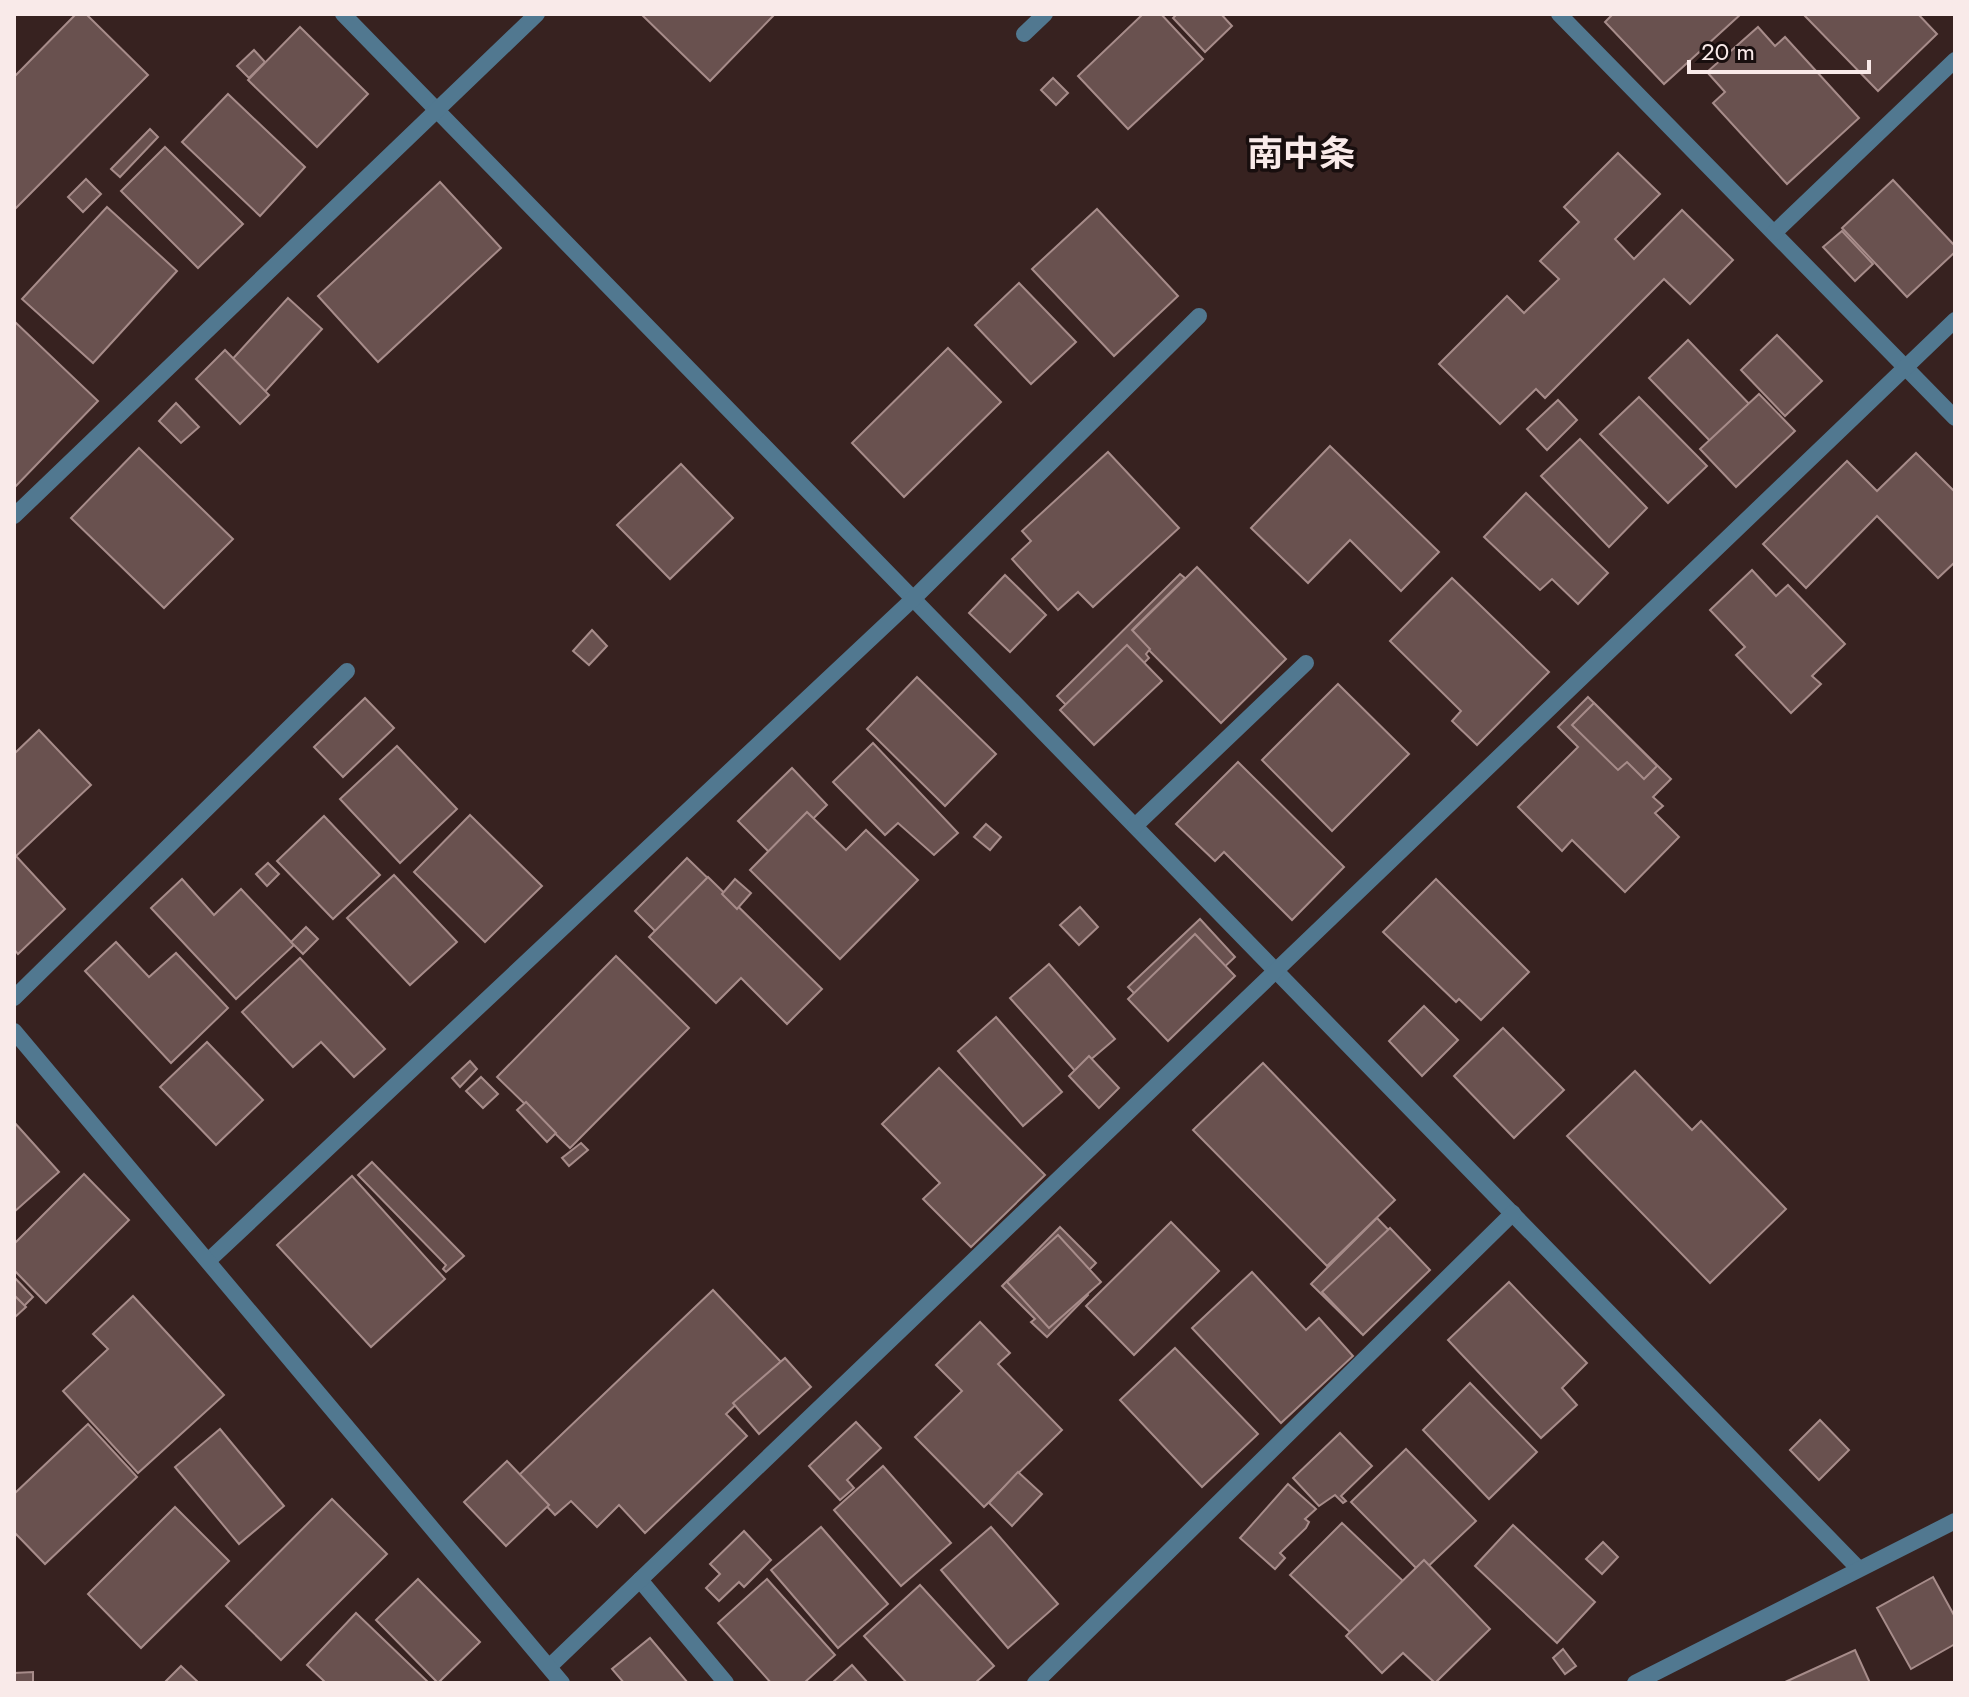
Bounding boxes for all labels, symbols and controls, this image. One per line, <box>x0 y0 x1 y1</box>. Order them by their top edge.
scale bar <box>1689 24 1869 74</box>
text: 20 m <box>1701 34 1755 69</box>
district label: 南中条 <box>1247 127 1355 179</box>

